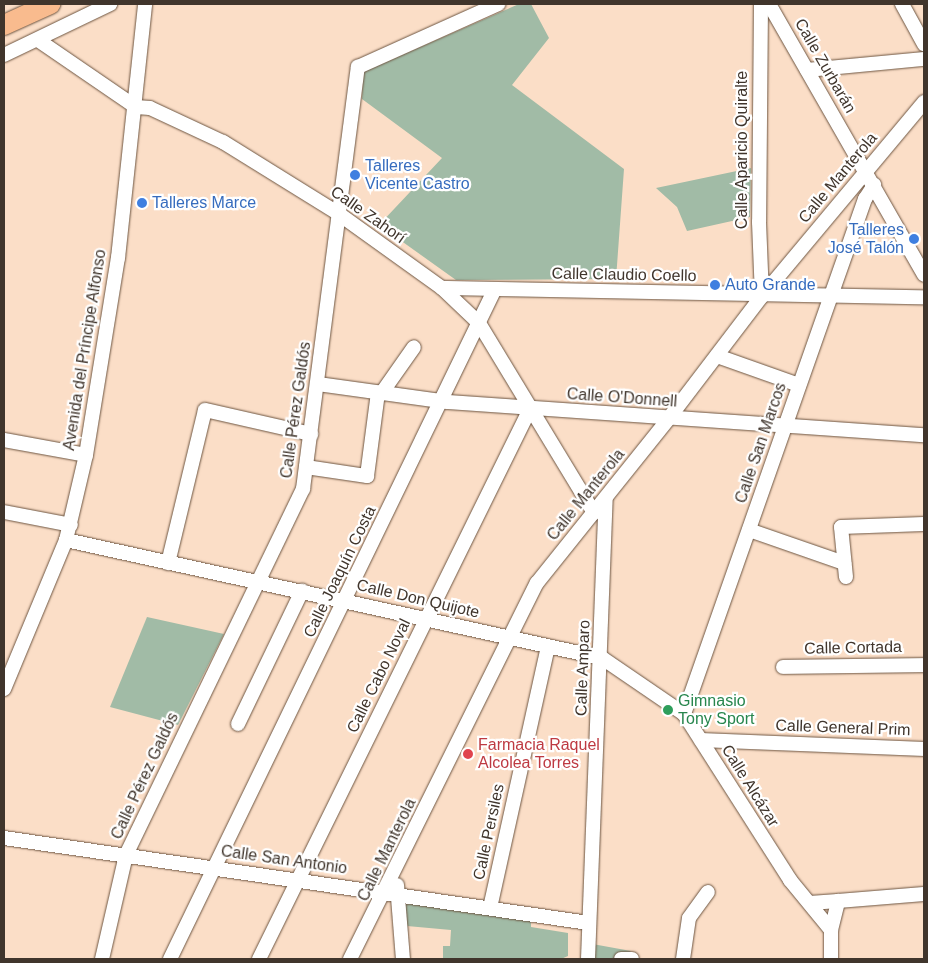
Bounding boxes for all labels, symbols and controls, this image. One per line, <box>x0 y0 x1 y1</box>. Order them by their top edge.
street label: Calle Zurbarán <box>790 15 860 117</box>
street label: Calle Aparicio Quiralte <box>732 70 752 230</box>
street label: Calle Manterola <box>795 129 881 227</box>
place label: Talleres Vicente Castro <box>365 156 470 194</box>
marker: Talleres Vicente Castro <box>349 169 361 181</box>
street label: Calle Zahorí <box>327 182 409 248</box>
place label: Talleres Marce <box>152 193 256 213</box>
marker: Talleres Marce <box>136 197 148 209</box>
place label: Talleres José Talón <box>828 220 904 258</box>
marker: Talleres José Talón <box>908 233 920 245</box>
street label: Avenida del Príncipe Alfonso <box>60 248 110 452</box>
street label: Calle Claudio Coello <box>551 264 697 286</box>
place label: Auto Grande <box>725 275 816 295</box>
marker: Auto Grande <box>709 279 721 291</box>
street label: Calle Pérez Galdós <box>277 340 315 480</box>
street label: Calle San Marcos <box>731 380 791 506</box>
street label: Calle O'Donnell <box>566 385 678 411</box>
street label: Calle Manterola <box>543 445 629 545</box>
street label: Calle Joaquín Costa <box>300 503 380 641</box>
street label: Calle Don Quijote <box>355 576 481 622</box>
street label: Calle Cabo Noval <box>343 616 415 736</box>
street label: Calle Amparo <box>572 619 594 717</box>
street label: Calle Cortada <box>804 638 902 658</box>
place label: Gimnasio Tony Sport <box>678 691 754 729</box>
marker: Gimnasio Tony Sport <box>662 704 674 716</box>
street label: Calle Pérez Galdós <box>107 709 183 843</box>
street label: Calle General Prim <box>775 716 911 740</box>
place label: Farmacia Raquel Alcolea Torres <box>478 735 600 773</box>
street label: Calle Alcázar <box>717 741 783 831</box>
marker: Farmacia Raquel Alcolea Torres <box>462 748 474 760</box>
street label: Calle Persiles <box>469 782 509 882</box>
street label: Calle Manterola <box>354 795 420 905</box>
street label: Calle San Antonio <box>219 842 349 878</box>

